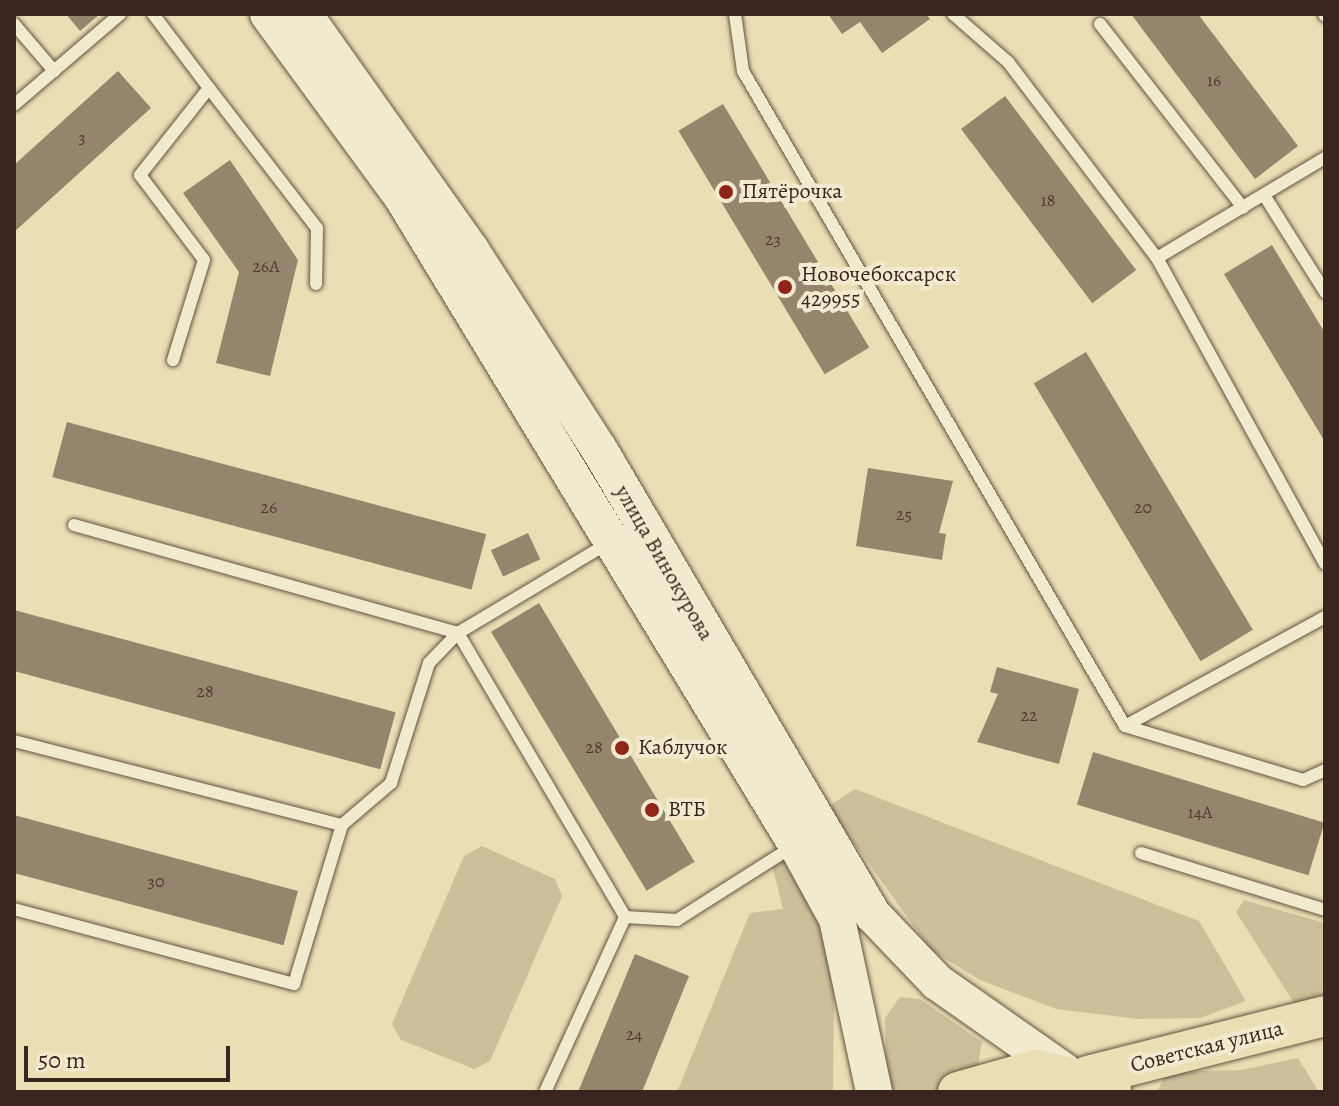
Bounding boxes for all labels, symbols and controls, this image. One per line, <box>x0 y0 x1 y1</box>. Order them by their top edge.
house number: 16 <box>1207 69 1221 91</box>
house number: 3 <box>78 126 86 148</box>
place label: Пятёрочка <box>742 179 842 205</box>
marker: Пятёрочка <box>717 183 735 201</box>
house number: 18 <box>1041 189 1055 211</box>
house number: 23 <box>765 228 781 250</box>
house number: 26А <box>252 255 280 277</box>
place label: Новочебоксарск 429955 <box>801 261 956 312</box>
marker: Новочебоксарск 429955 <box>776 278 794 296</box>
street label: улица Винокурова <box>609 481 719 645</box>
house number: 26 <box>261 496 277 518</box>
house number: 20 <box>1134 496 1152 518</box>
house number: 25 <box>896 503 912 525</box>
house number: 28 <box>196 680 214 702</box>
house number: 22 <box>1020 704 1038 726</box>
place label: Каблучок <box>638 735 727 761</box>
house number: 28 <box>585 736 603 758</box>
marker: Каблучок <box>613 739 631 757</box>
place label: ВТБ <box>668 797 706 823</box>
marker: ВТБ <box>643 801 661 819</box>
house number: 14А <box>1188 801 1212 823</box>
house number: 30 <box>147 870 165 892</box>
street label: Советская улица <box>1128 1015 1286 1079</box>
house number: 24 <box>626 1023 642 1045</box>
scale bar <box>28 1030 234 1080</box>
text: 50 m <box>38 1044 86 1076</box>

